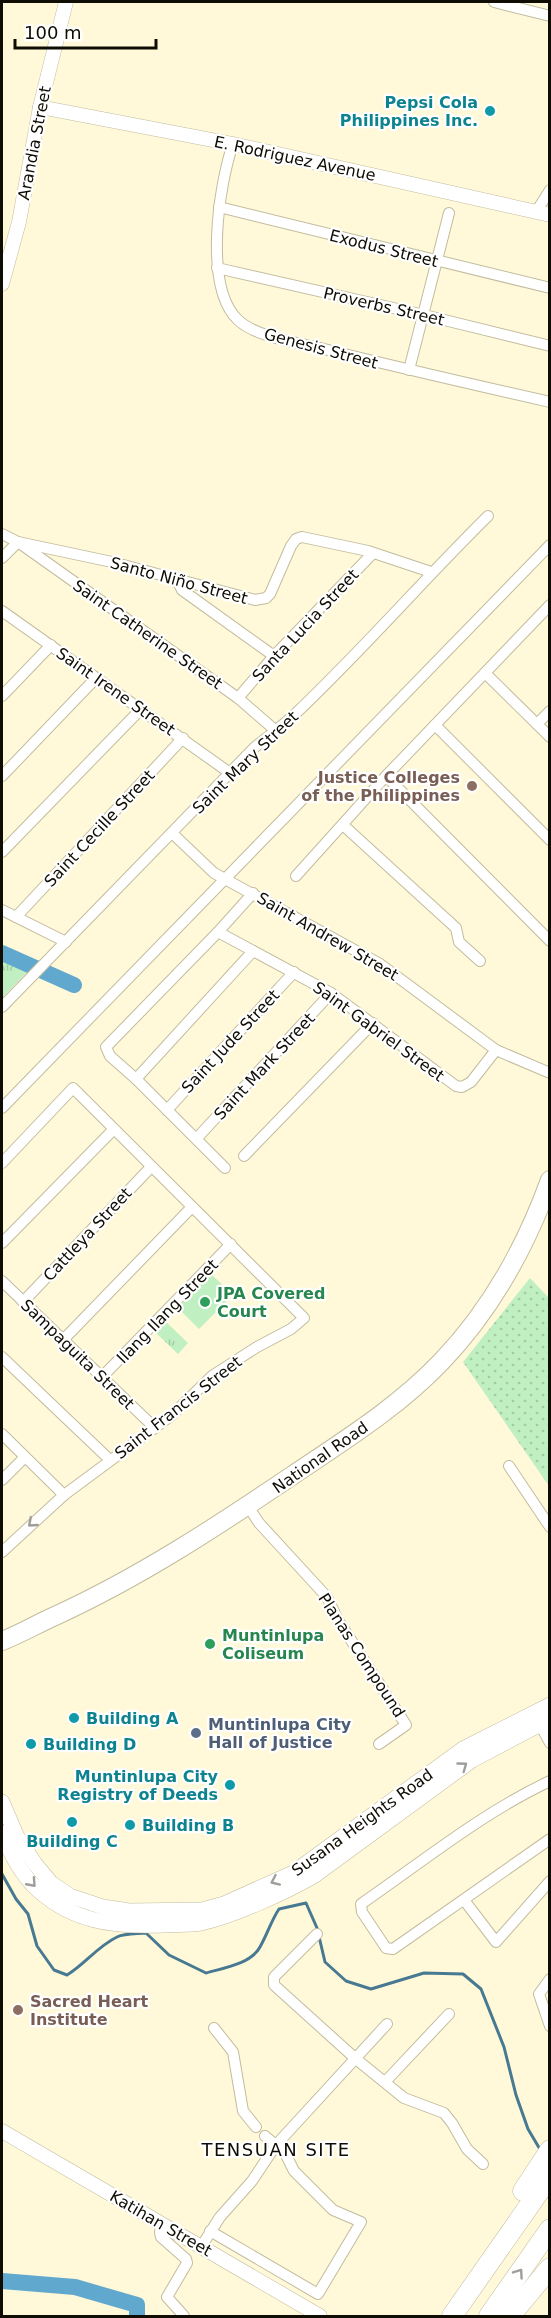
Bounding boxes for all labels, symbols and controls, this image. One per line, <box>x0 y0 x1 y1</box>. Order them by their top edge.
scale bar <box>15 12 156 50</box>
text: 100 m <box>24 22 82 43</box>
street label: Arandia Street <box>14 85 55 202</box>
place label: Pepsi Cola Philippines Inc. <box>340 93 478 130</box>
marker: Pepsi Cola Philippines Inc. <box>483 104 497 118</box>
street label: E. Rodriguez Avenue <box>212 132 377 185</box>
street label: Exodus Street <box>328 226 440 271</box>
street label: Proverbs Street <box>322 283 446 330</box>
street label: Genesis Street <box>262 324 380 373</box>
street label: Santo Niño Street <box>108 553 250 608</box>
street label: Santa Lucia Street <box>248 565 362 686</box>
street label: Saint Catherine Street <box>69 576 226 693</box>
street label: Saint Irene Street <box>53 643 179 739</box>
street label: Saint Mary Street <box>189 707 302 818</box>
street label: Saint Cecille Street <box>40 766 158 891</box>
place label: Justice Colleges of the Philippines <box>301 768 460 805</box>
marker: Justice Colleges of the Philippines <box>465 779 479 793</box>
street label: Saint Andrew Street <box>254 888 402 985</box>
street label: Saint Gabriel Street <box>310 977 448 1085</box>
street label: Saint Jude Street <box>178 986 283 1097</box>
street label: Saint Mark Street <box>210 1009 319 1124</box>
street label: Cattleya Street <box>39 1184 136 1285</box>
street label: Ilang Ilang Street <box>113 1255 222 1367</box>
place label: JPA Covered Court <box>216 1284 325 1321</box>
street label: Sampaguita Street <box>17 1295 138 1413</box>
marker: JPA Covered Court <box>198 1295 212 1309</box>
street label: Saint Francis Street <box>111 1352 246 1463</box>
street label: National Road <box>269 1418 372 1497</box>
one-way arrow <box>28 1516 39 1527</box>
street label: Planas Compound <box>314 1590 409 1721</box>
place label: Muntinlupa Coliseum <box>222 1626 324 1663</box>
marker: Muntinlupa Coliseum <box>203 1637 217 1651</box>
place label: Building A <box>86 1709 179 1728</box>
marker: Building A <box>67 1711 81 1725</box>
place label: Muntinlupa City Hall of Justice <box>208 1715 352 1752</box>
marker: Muntinlupa City Hall of Justice <box>189 1726 203 1740</box>
place label: Building D <box>43 1735 136 1754</box>
marker: Building D <box>24 1737 38 1751</box>
one-way arrow <box>456 1762 467 1773</box>
street label: Susana Heights Road <box>288 1765 437 1880</box>
place label: Muntinlupa City Registry of Deeds <box>57 1767 219 1804</box>
marker: Muntinlupa City Registry of Deeds <box>223 1778 237 1792</box>
marker: Building C <box>65 1815 79 1829</box>
place label: Building B <box>142 1816 234 1835</box>
marker: Building B <box>123 1818 137 1832</box>
place label: Building C <box>26 1832 118 1851</box>
one-way arrow <box>270 1874 281 1886</box>
one-way arrow <box>25 1876 36 1886</box>
place label: Sacred Heart Institute <box>30 1992 149 2029</box>
marker: Sacred Heart Institute <box>11 2003 25 2017</box>
district label: TENSUAN SITE <box>200 2139 351 2160</box>
street label: Katihan Street <box>106 2187 215 2260</box>
one-way arrow <box>512 2268 523 2279</box>

